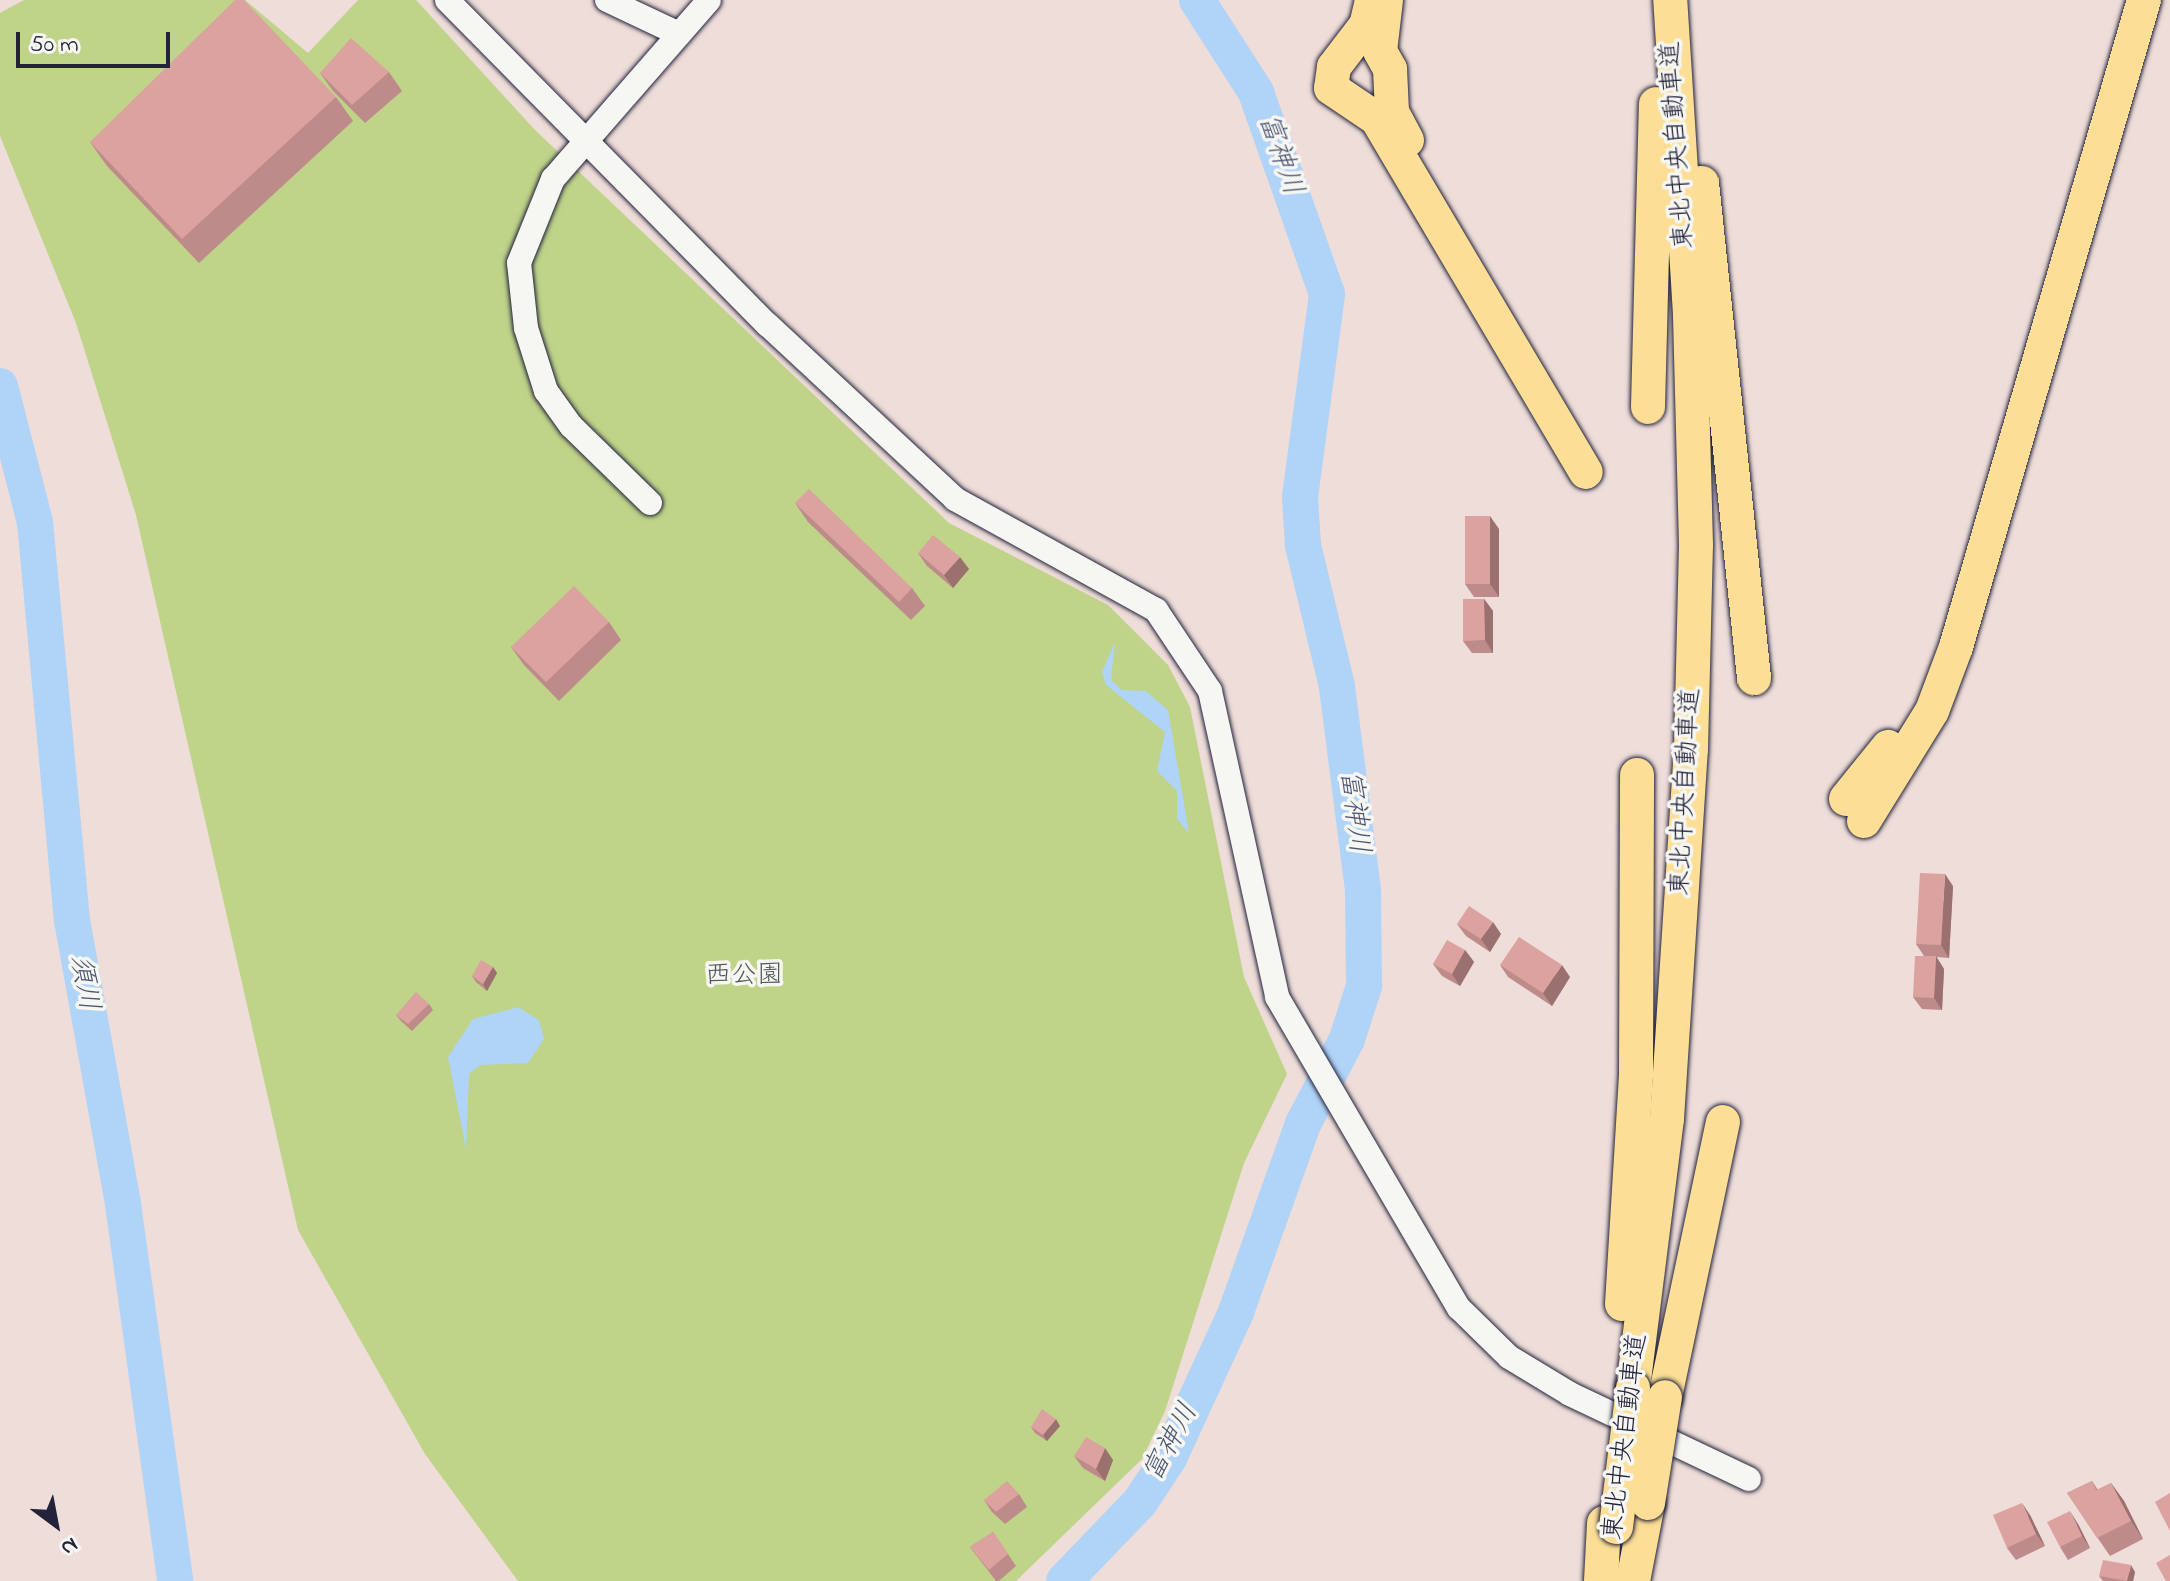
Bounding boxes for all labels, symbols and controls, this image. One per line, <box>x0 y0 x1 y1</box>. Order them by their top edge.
scale bar <box>20 16 174 66</box>
text: 50 m <box>30 28 79 63</box>
street label: 東北中央自動車道 <box>1656 40 1702 250</box>
water label: 富神川 <box>1249 110 1309 200</box>
street label: 東北中央自動車道 <box>1666 687 1708 897</box>
water label: 富神川 <box>1331 768 1375 856</box>
water label: 須川 <box>62 953 104 1013</box>
park label: 西公園 <box>705 961 783 993</box>
street label: 東北中央自動車道 <box>1599 1332 1655 1542</box>
water label: 富神川 <box>1137 1398 1207 1488</box>
north arrow <box>16 1485 96 1565</box>
text: N <box>54 1528 84 1563</box>

